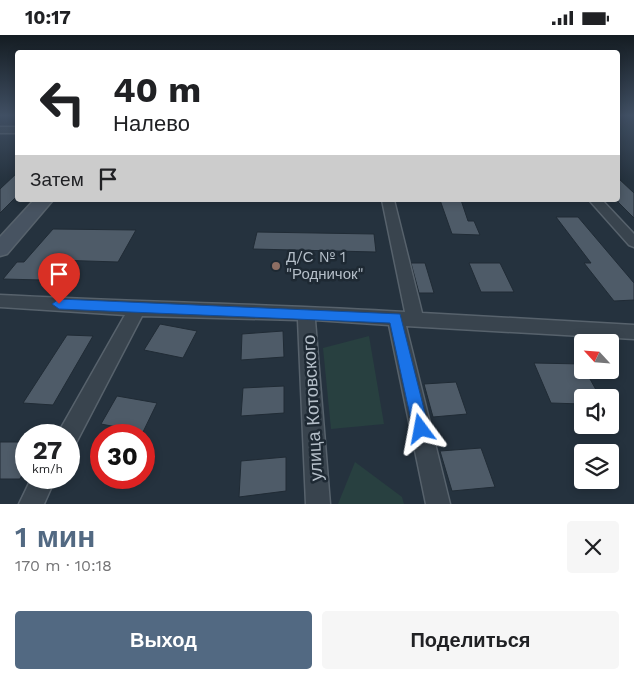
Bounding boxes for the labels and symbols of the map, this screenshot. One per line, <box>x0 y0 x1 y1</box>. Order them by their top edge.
place label: Д/С № 1 "Родничок" <box>286 248 364 283</box>
pin <box>38 253 80 304</box>
marker: Д/С № 1 "Родничок" <box>270 260 282 272</box>
street label: улица Котовского <box>298 334 326 482</box>
north arrow <box>574 334 619 379</box>
position arrow <box>394 402 446 454</box>
speed limit sign: 30 <box>90 424 155 489</box>

